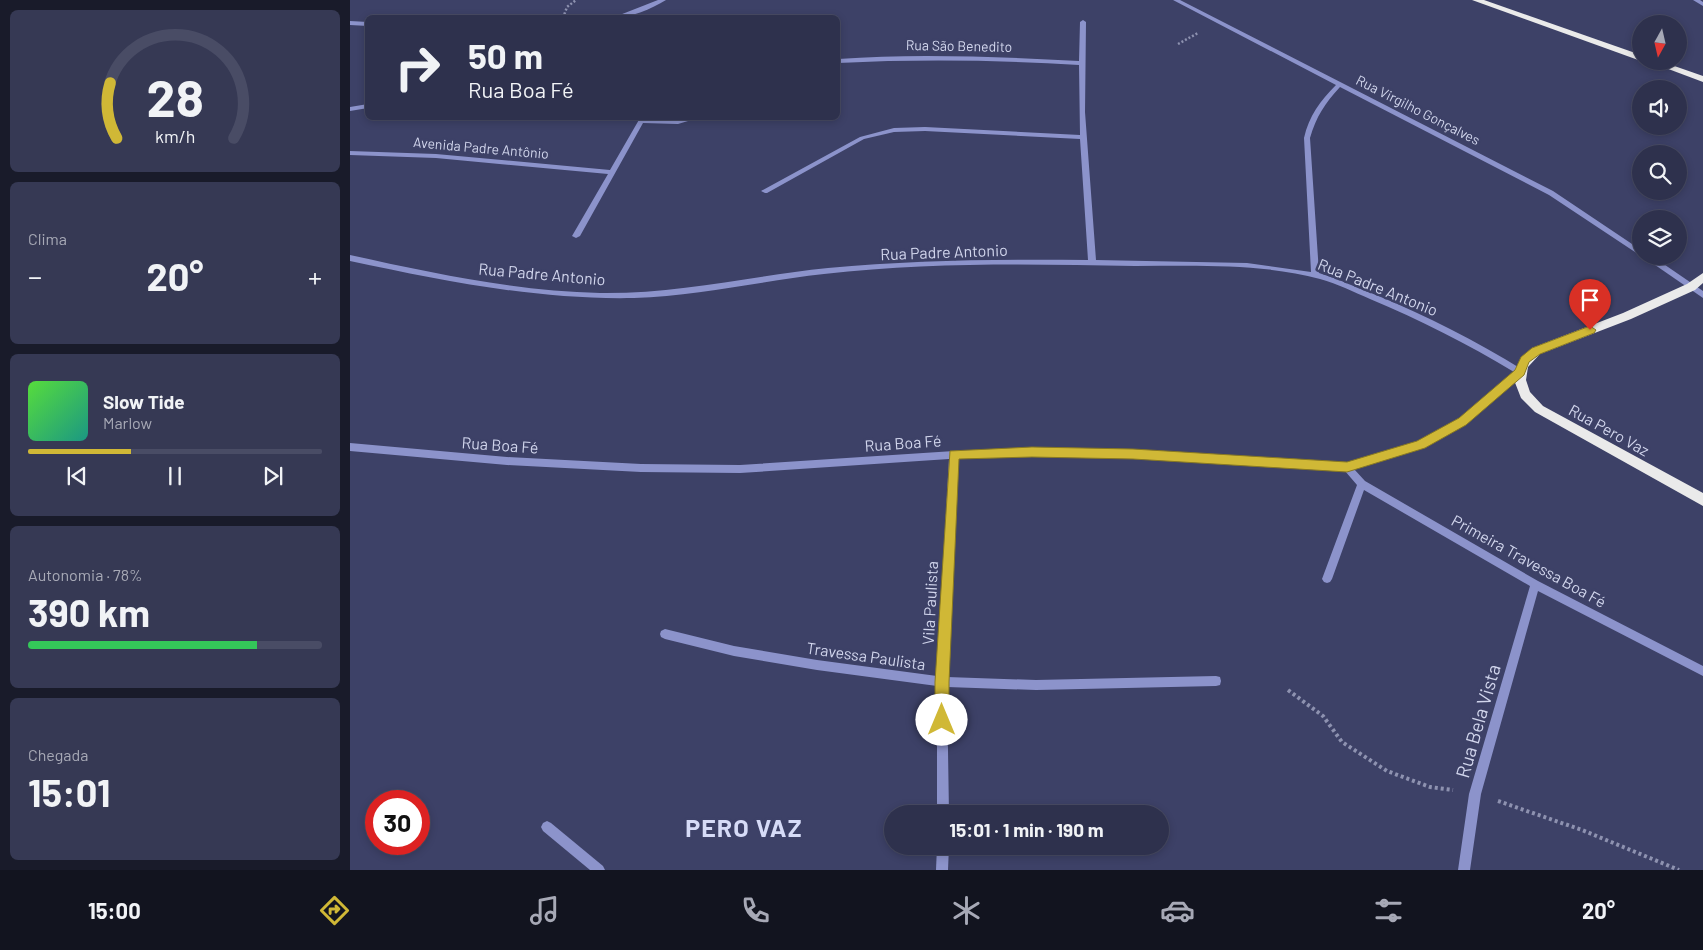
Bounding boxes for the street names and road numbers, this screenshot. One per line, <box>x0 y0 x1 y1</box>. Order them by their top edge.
street label: Rua São Benedito <box>906 36 1012 55</box>
street label: Rua Virgilho Gonçalves <box>1353 71 1483 148</box>
street label: Avenida Padre Antônio <box>412 133 550 162</box>
street label: Rua Padre Antonio <box>880 240 1008 263</box>
street label: Rua Padre Antonio <box>1315 254 1441 319</box>
street label: Rua Padre Antonio <box>478 258 606 289</box>
street label: Rua Pero Vaz <box>1566 400 1653 459</box>
street label: Rua Boa Fé <box>864 430 942 455</box>
street label: Rua Boa Fé <box>461 432 539 457</box>
street label: Primeira Travessa Boa Fé <box>1449 510 1610 611</box>
street label: Vila Paulista <box>918 560 941 646</box>
street label: Travessa Paulista <box>805 638 927 673</box>
street label: Rua Bela Vista <box>1450 661 1505 780</box>

